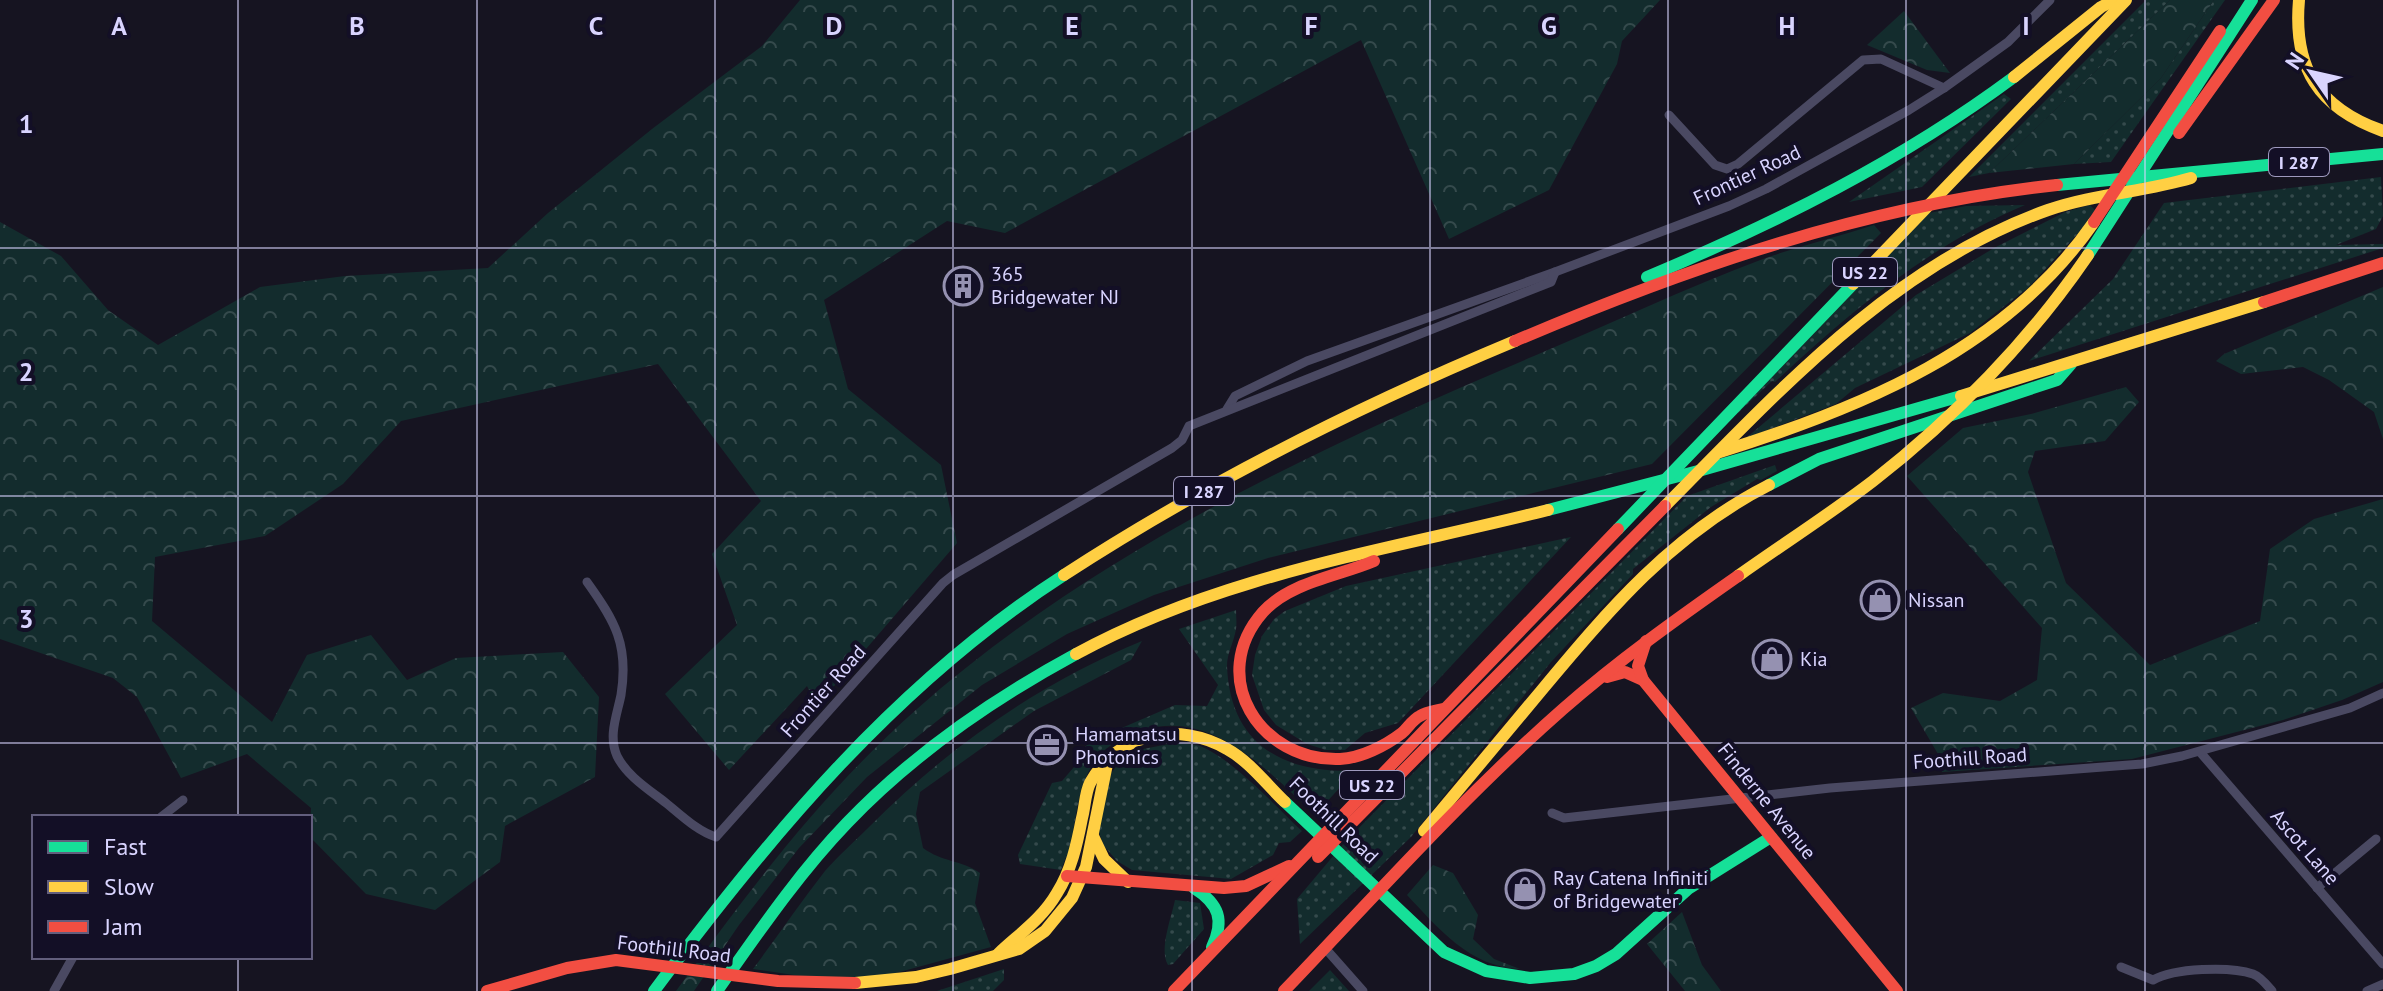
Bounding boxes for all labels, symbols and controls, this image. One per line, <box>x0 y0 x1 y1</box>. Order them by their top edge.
text: A <box>111 9 127 42</box>
text: B <box>349 9 365 42</box>
text: C <box>589 9 603 42</box>
text: D <box>826 9 842 42</box>
text: E <box>1065 9 1079 42</box>
text: F <box>1304 9 1318 42</box>
text: G <box>1541 9 1557 42</box>
text: H <box>1779 9 1795 42</box>
text: I <box>2022 9 2030 42</box>
north arrow <box>2271 32 2351 112</box>
text: N <box>2279 47 2310 75</box>
text: 1 <box>19 107 33 140</box>
street label: Frontier Road <box>1689 139 1805 211</box>
road number: I 287 <box>2269 148 2329 176</box>
road number: US 22 <box>1833 258 1897 286</box>
place label: 365 Bridgewater NJ <box>991 261 1119 310</box>
building icon: 365 Bridgewater NJ <box>942 265 984 307</box>
text: 2 <box>19 355 33 388</box>
road number: I 287 <box>1174 477 1234 505</box>
shop icon: Nissan <box>1859 579 1901 621</box>
place label: Nissan <box>1908 587 1965 613</box>
text: 3 <box>19 602 33 635</box>
shop icon: Kia <box>1751 638 1793 680</box>
street label: Frontier Road <box>775 639 871 743</box>
place label: Kia <box>1800 646 1827 672</box>
place label: Hamamatsu Photonics <box>1075 721 1177 770</box>
office icon: Hamamatsu Photonics <box>1026 724 1068 766</box>
street label: Finderne Avenue <box>1712 737 1822 865</box>
street label: Foothill Road <box>1912 741 2028 775</box>
street label: Foothill Road <box>1284 771 1384 869</box>
road number: US 22 <box>1340 771 1404 799</box>
street label: Ascot Lane <box>2265 804 2345 890</box>
legend <box>32 815 312 959</box>
text: Fast <box>104 831 147 862</box>
place label: Ray Catena Infiniti of Bridgewater <box>1553 865 1708 914</box>
shop icon: Ray Catena Infiniti of Bridgewater <box>1504 868 1546 910</box>
text: Slow <box>104 871 154 902</box>
text: Jam <box>103 911 142 942</box>
street label: Foothill Road <box>616 929 732 969</box>

